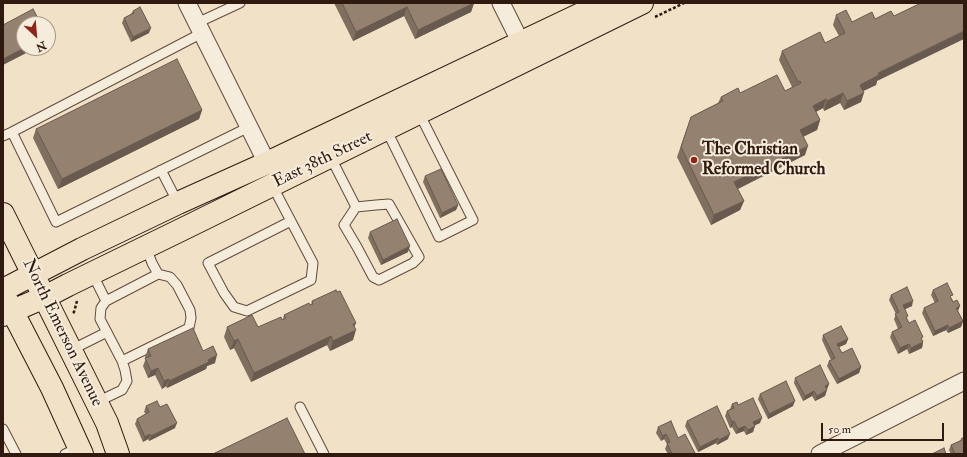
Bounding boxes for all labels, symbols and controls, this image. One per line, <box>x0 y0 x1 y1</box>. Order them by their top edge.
north arrow <box>16 16 56 56</box>
text: N <box>34 38 48 54</box>
street label: East 38th Street <box>270 127 376 193</box>
place label: The Christian Reformed Church <box>702 140 825 180</box>
marker: The Christian Reformed Church <box>689 155 699 165</box>
street label: North Emerson Avenue <box>17 256 107 410</box>
scale bar <box>823 415 946 441</box>
text: 50 m <box>828 422 851 437</box>

